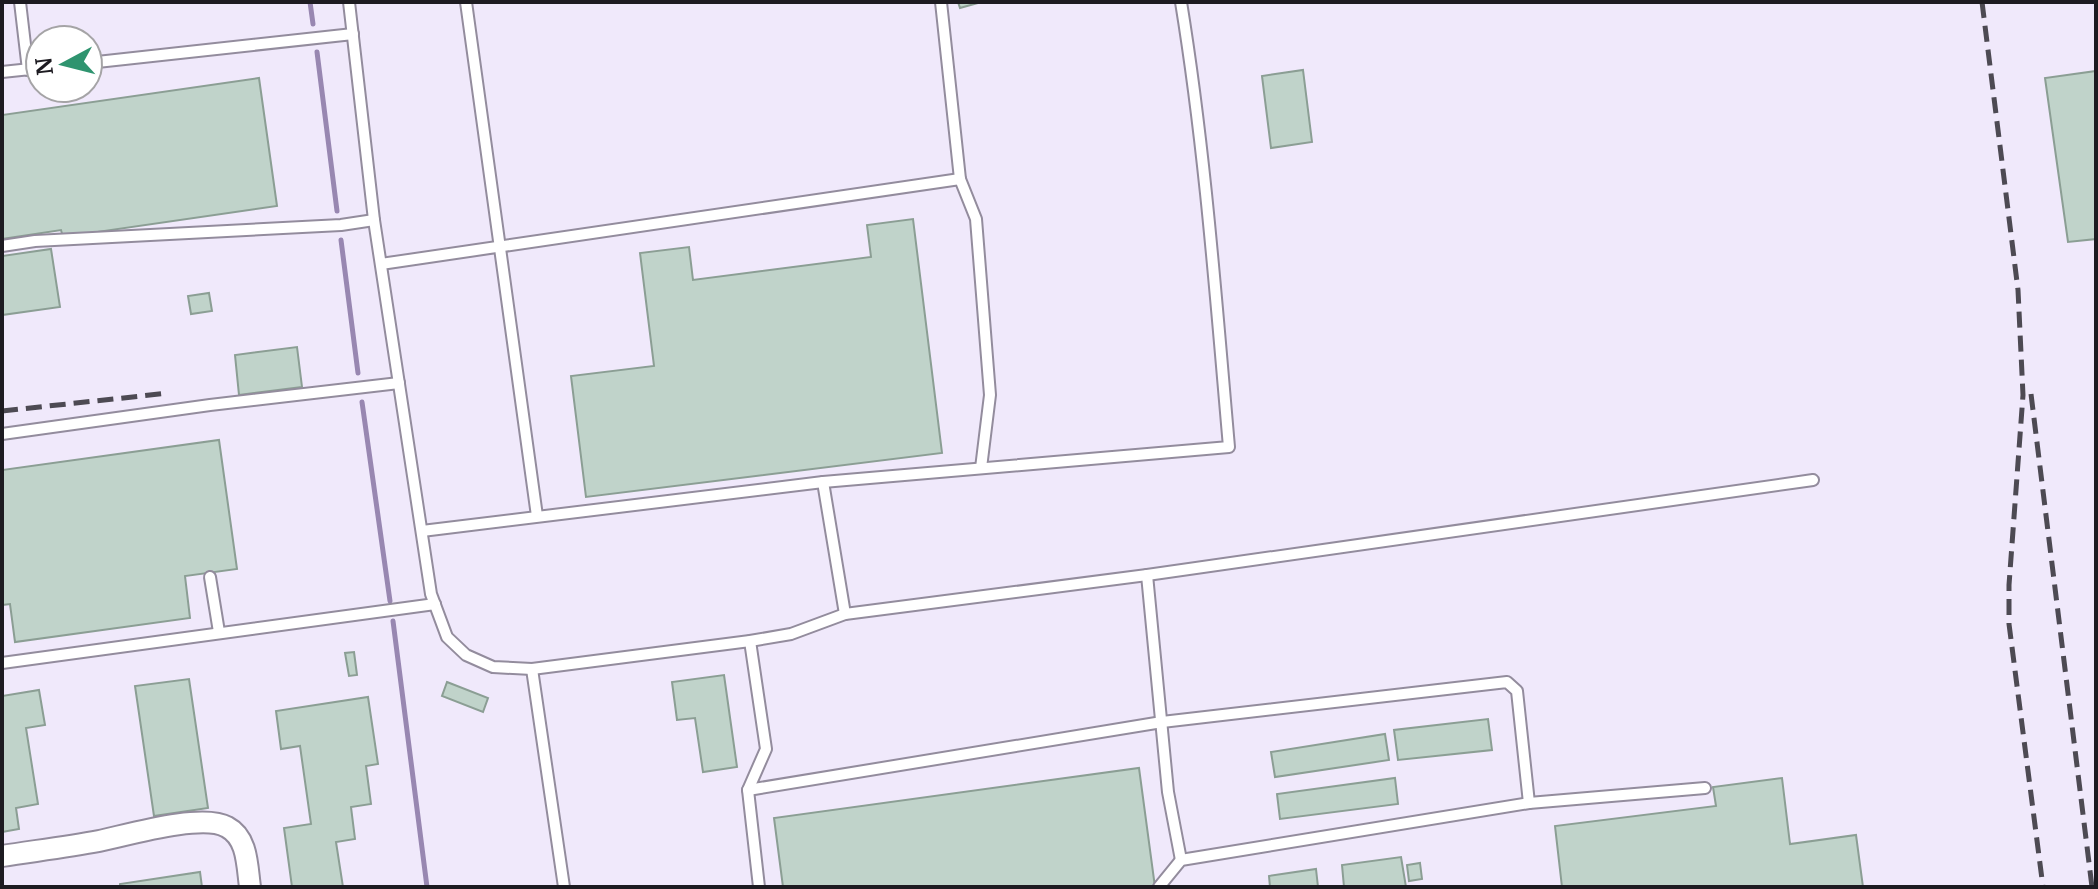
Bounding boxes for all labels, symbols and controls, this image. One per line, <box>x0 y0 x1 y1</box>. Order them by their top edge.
north arrow <box>24 24 104 104</box>
text: N <box>29 55 59 77</box>

